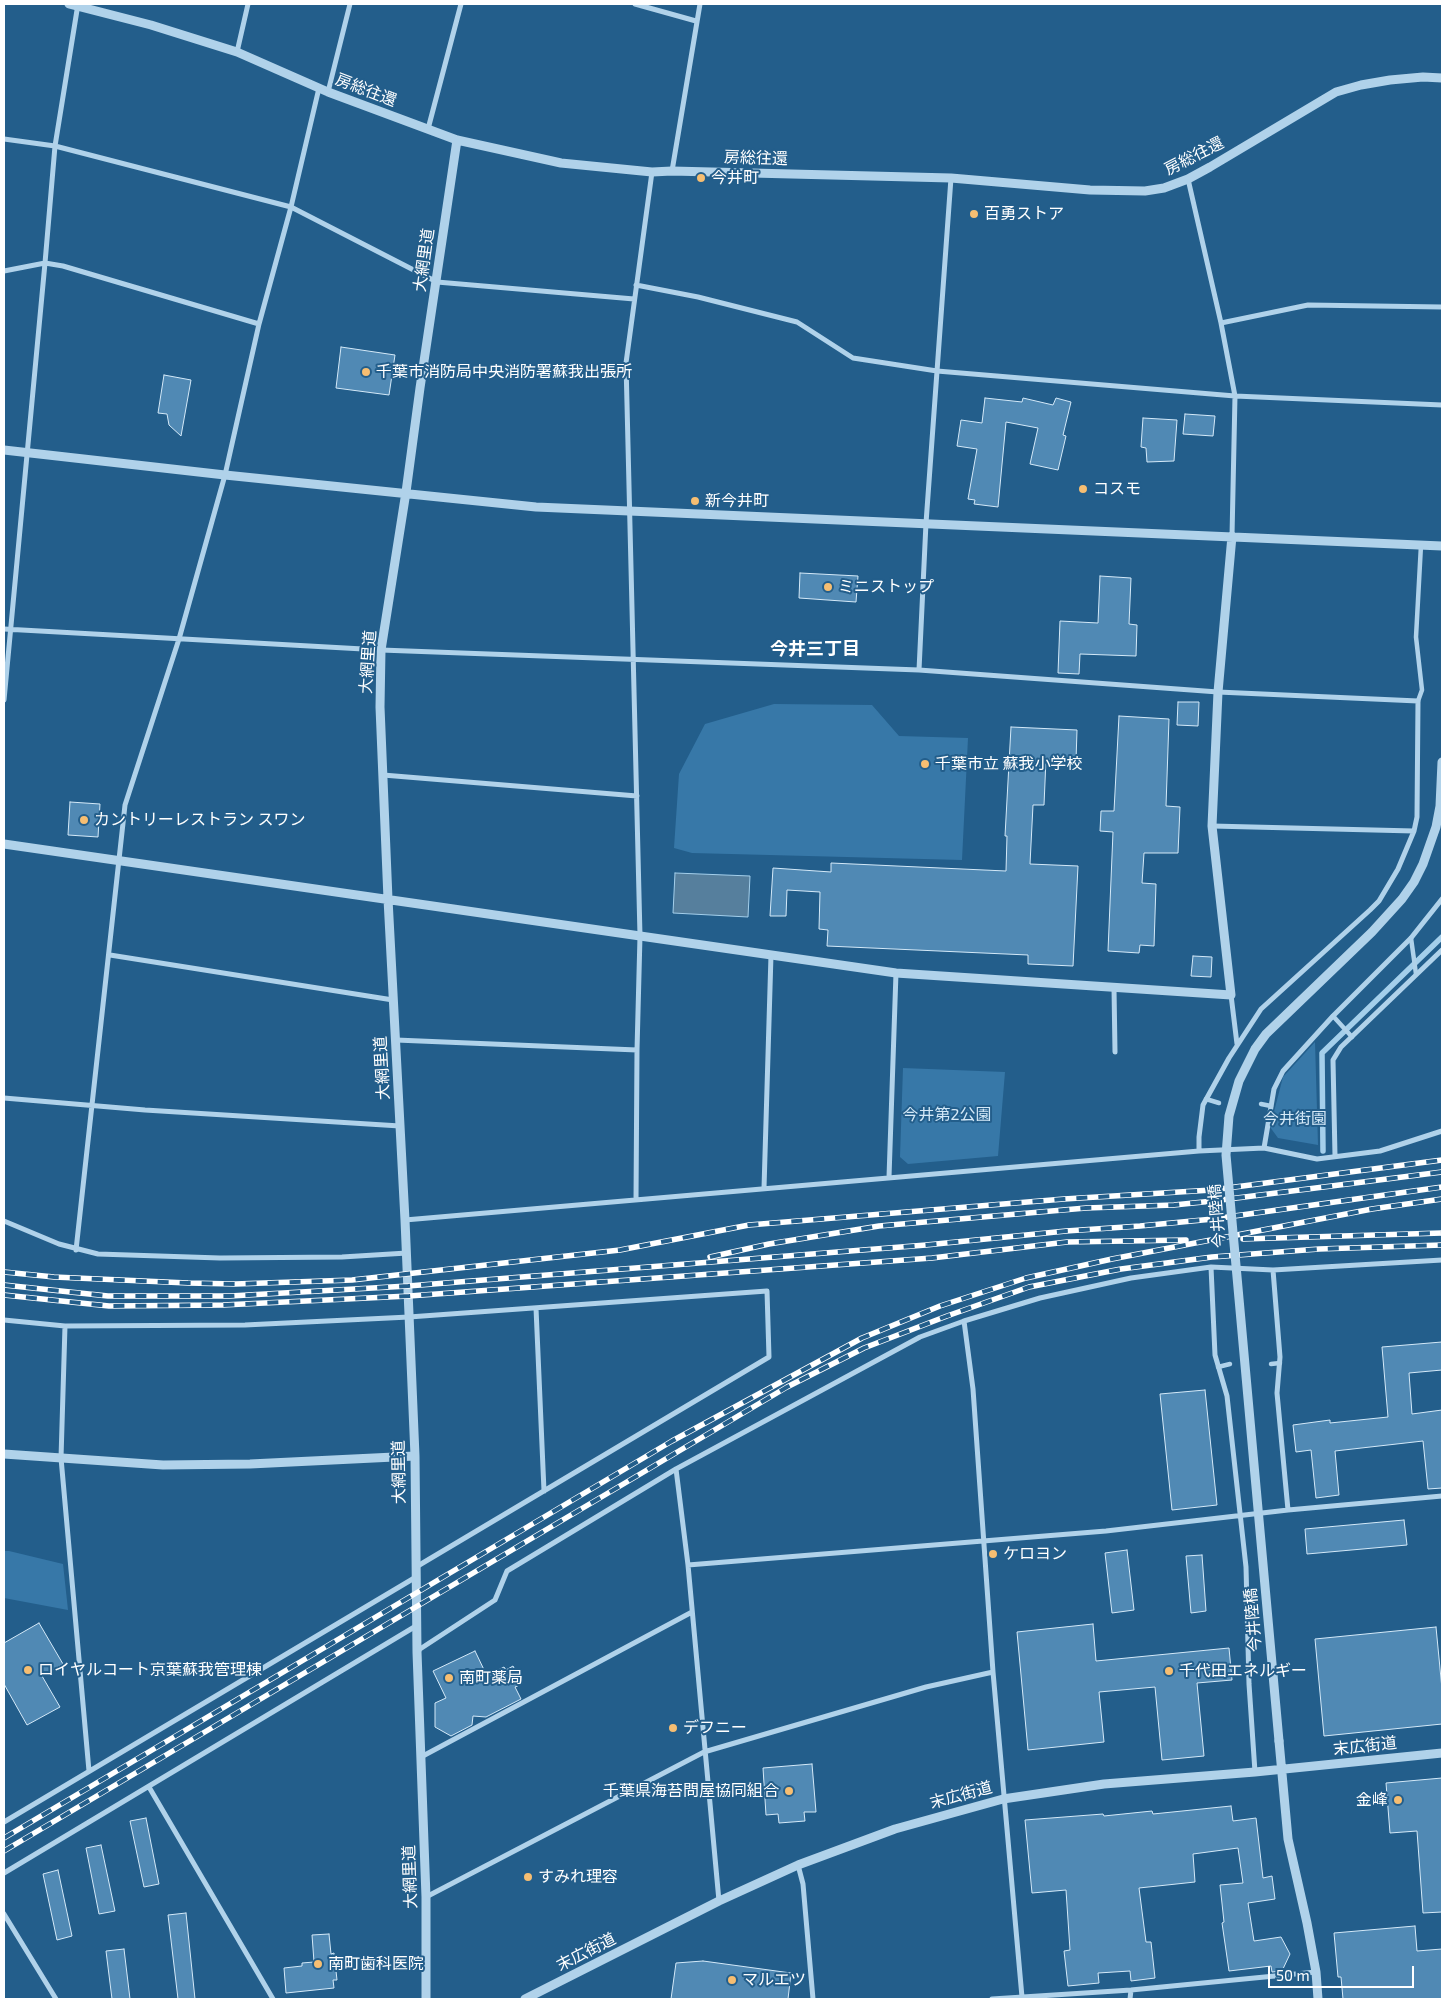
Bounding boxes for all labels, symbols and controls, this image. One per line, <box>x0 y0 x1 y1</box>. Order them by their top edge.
street label: 房総往還 <box>333 70 399 110</box>
street label: 房総往還 <box>1161 133 1227 179</box>
street label: 房総往還 <box>724 147 788 169</box>
place label: 今井町 <box>711 168 759 188</box>
marker: 今井町 <box>695 172 707 184</box>
place label: 百勇ストア <box>984 204 1064 224</box>
marker: 百勇ストア <box>968 208 980 220</box>
street label: 大網里道 <box>410 227 438 293</box>
place label: 千葉市消防局中央消防署蘇我出張所 <box>376 362 632 382</box>
marker: 千葉市消防局中央消防署蘇我出張所 <box>360 366 372 378</box>
place label: コスモ <box>1093 479 1141 499</box>
marker: コスモ <box>1077 483 1089 495</box>
place label: 新今井町 <box>705 491 769 511</box>
marker: 新今井町 <box>689 495 701 507</box>
place label: ミニストップ <box>838 577 934 597</box>
marker: ミニストップ <box>822 581 834 593</box>
street label: 大網里道 <box>356 629 380 695</box>
district label: 今井三丁目 <box>770 638 860 660</box>
place label: 千葉市立 蘇我小学校 <box>935 754 1083 774</box>
marker: 千葉市立 蘇我小学校 <box>919 758 931 770</box>
place label: カントリーレストラン スワン <box>94 810 306 830</box>
marker: カントリーレストラン スワン <box>78 814 90 826</box>
street label: 大網里道 <box>371 1036 393 1100</box>
park label: 今井第2公園 <box>903 1105 991 1125</box>
park label: 今井街園 <box>1263 1109 1327 1129</box>
street label: 今井陸橋 <box>1205 1183 1229 1249</box>
street label: 大網里道 <box>389 1440 409 1504</box>
place label: ケロヨン <box>1003 1544 1067 1564</box>
marker: ケロヨン <box>987 1548 999 1560</box>
street label: 今井陸橋 <box>1241 1587 1265 1653</box>
place label: ロイヤルコート京葉蘇我管理棟 <box>38 1660 262 1680</box>
place label: 千代田エネルギー <box>1179 1661 1307 1681</box>
marker: ロイヤルコート京葉蘇我管理棟 <box>22 1664 34 1676</box>
marker: 千代田エネルギー <box>1163 1665 1175 1677</box>
place label: 南町薬局 <box>459 1668 523 1688</box>
marker: 南町薬局 <box>443 1672 455 1684</box>
place label: デフニー <box>683 1718 747 1738</box>
marker: デフニー <box>667 1722 679 1734</box>
street label: 末広街道 <box>1332 1733 1398 1759</box>
street label: 末広街道 <box>928 1777 994 1813</box>
place label: 千葉県海苔問屋協同組合 <box>603 1781 779 1801</box>
marker: 千葉県海苔問屋協同組合 <box>783 1785 795 1797</box>
place label: 金峰 <box>1356 1790 1388 1810</box>
marker: 金峰 <box>1392 1794 1404 1806</box>
street label: 大網里道 <box>399 1845 421 1909</box>
place label: すみれ理容 <box>538 1867 618 1887</box>
marker: すみれ理容 <box>522 1871 534 1883</box>
street label: 末広街道 <box>553 1929 619 1975</box>
place label: 南町歯科医院 <box>328 1954 424 1974</box>
scale bar <box>1271 1956 1417 1988</box>
marker: 南町歯科医院 <box>312 1958 324 1970</box>
text: 50 m <box>1276 1966 1310 1984</box>
place label: マルエツ <box>742 1970 806 1990</box>
marker: マルエツ <box>726 1974 738 1986</box>

